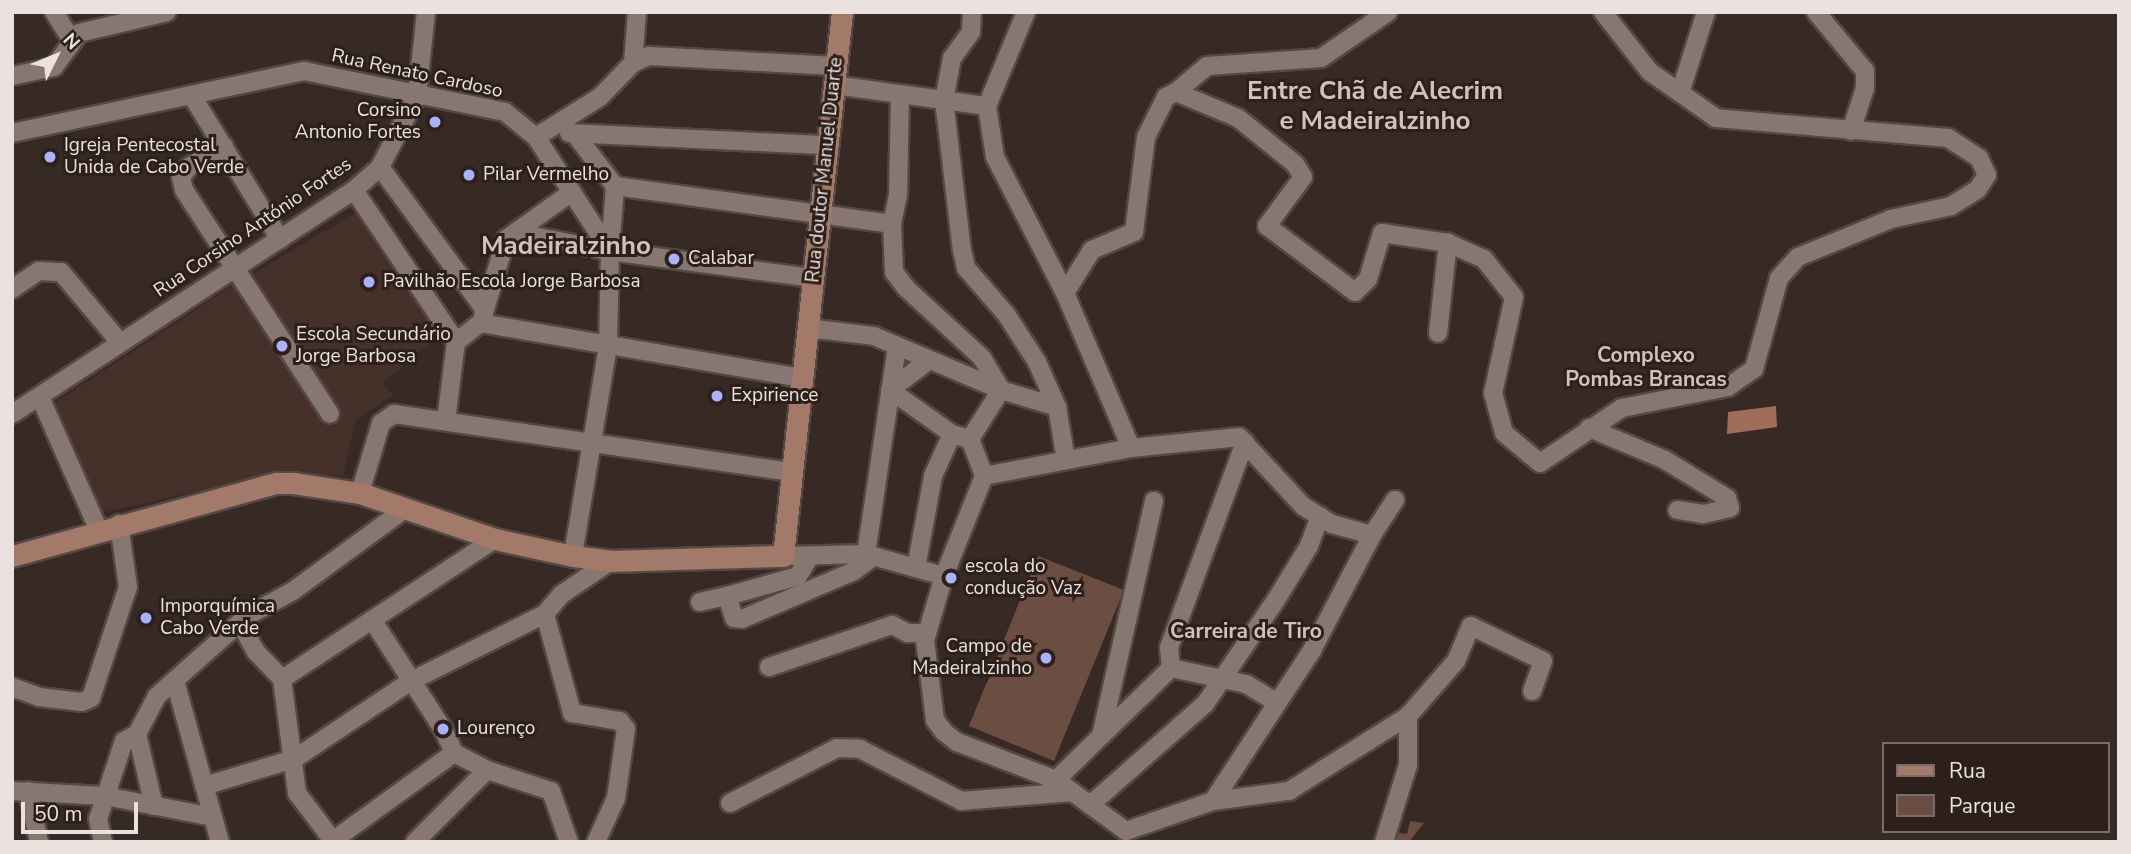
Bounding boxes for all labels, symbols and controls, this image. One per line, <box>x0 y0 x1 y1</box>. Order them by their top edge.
north arrow <box>21 21 91 91</box>
text: N <box>57 28 86 56</box>
street label: Rua Renato Cardoso <box>329 45 505 103</box>
street label: Rua doutor Manuel Duarte <box>802 56 848 284</box>
district label: Entre Chã de Alecrim e Madeiralzinho <box>1247 75 1503 136</box>
place label: Corsino Antonio Fortes <box>295 100 421 144</box>
marker: Corsino Antonio Fortes <box>427 114 443 130</box>
place label: Igreja Pentecostal Unida de Cabo Verde <box>64 135 244 179</box>
marker: Igreja Pentecostal Unida de Cabo Verde <box>42 149 58 165</box>
street label: Rua Corsino António Fortes <box>150 153 356 303</box>
place label: Pilar Vermelho <box>483 164 609 186</box>
marker: Pilar Vermelho <box>461 167 477 183</box>
district label: Madeiralzinho <box>481 230 651 262</box>
place label: Calabar <box>688 248 754 270</box>
marker: Calabar <box>666 251 682 267</box>
place label: Pavilhão Escola Jorge Barbosa <box>383 271 641 293</box>
marker: Pavilhão Escola Jorge Barbosa <box>361 274 377 290</box>
place label: Escola Secundário Jorge Barbosa <box>296 324 451 368</box>
marker: Escola Secundário Jorge Barbosa <box>274 338 290 354</box>
district label: Complexo Pombas Brancas <box>1565 342 1727 392</box>
place label: Expirience <box>731 385 818 407</box>
marker: Expirience <box>709 388 725 404</box>
place label: escola do condução Vaz <box>965 556 1082 600</box>
marker: escola do condução Vaz <box>943 570 959 586</box>
place label: Imporquímica Cabo Verde <box>160 596 275 640</box>
marker: Imporquímica Cabo Verde <box>138 610 154 626</box>
district label: Carreira de Tiro <box>1170 618 1322 644</box>
place label: Campo de Madeiralzinho <box>912 636 1032 680</box>
marker: Campo de Madeiralzinho <box>1038 650 1054 666</box>
place label: Lourenço <box>457 718 535 740</box>
marker: Lourenço <box>435 721 451 737</box>
legend <box>1882 742 2110 833</box>
text: Rua <box>1949 757 1986 785</box>
scale bar <box>24 788 142 832</box>
text: Parque <box>1949 792 2016 820</box>
text: 50 m <box>34 800 83 828</box>

